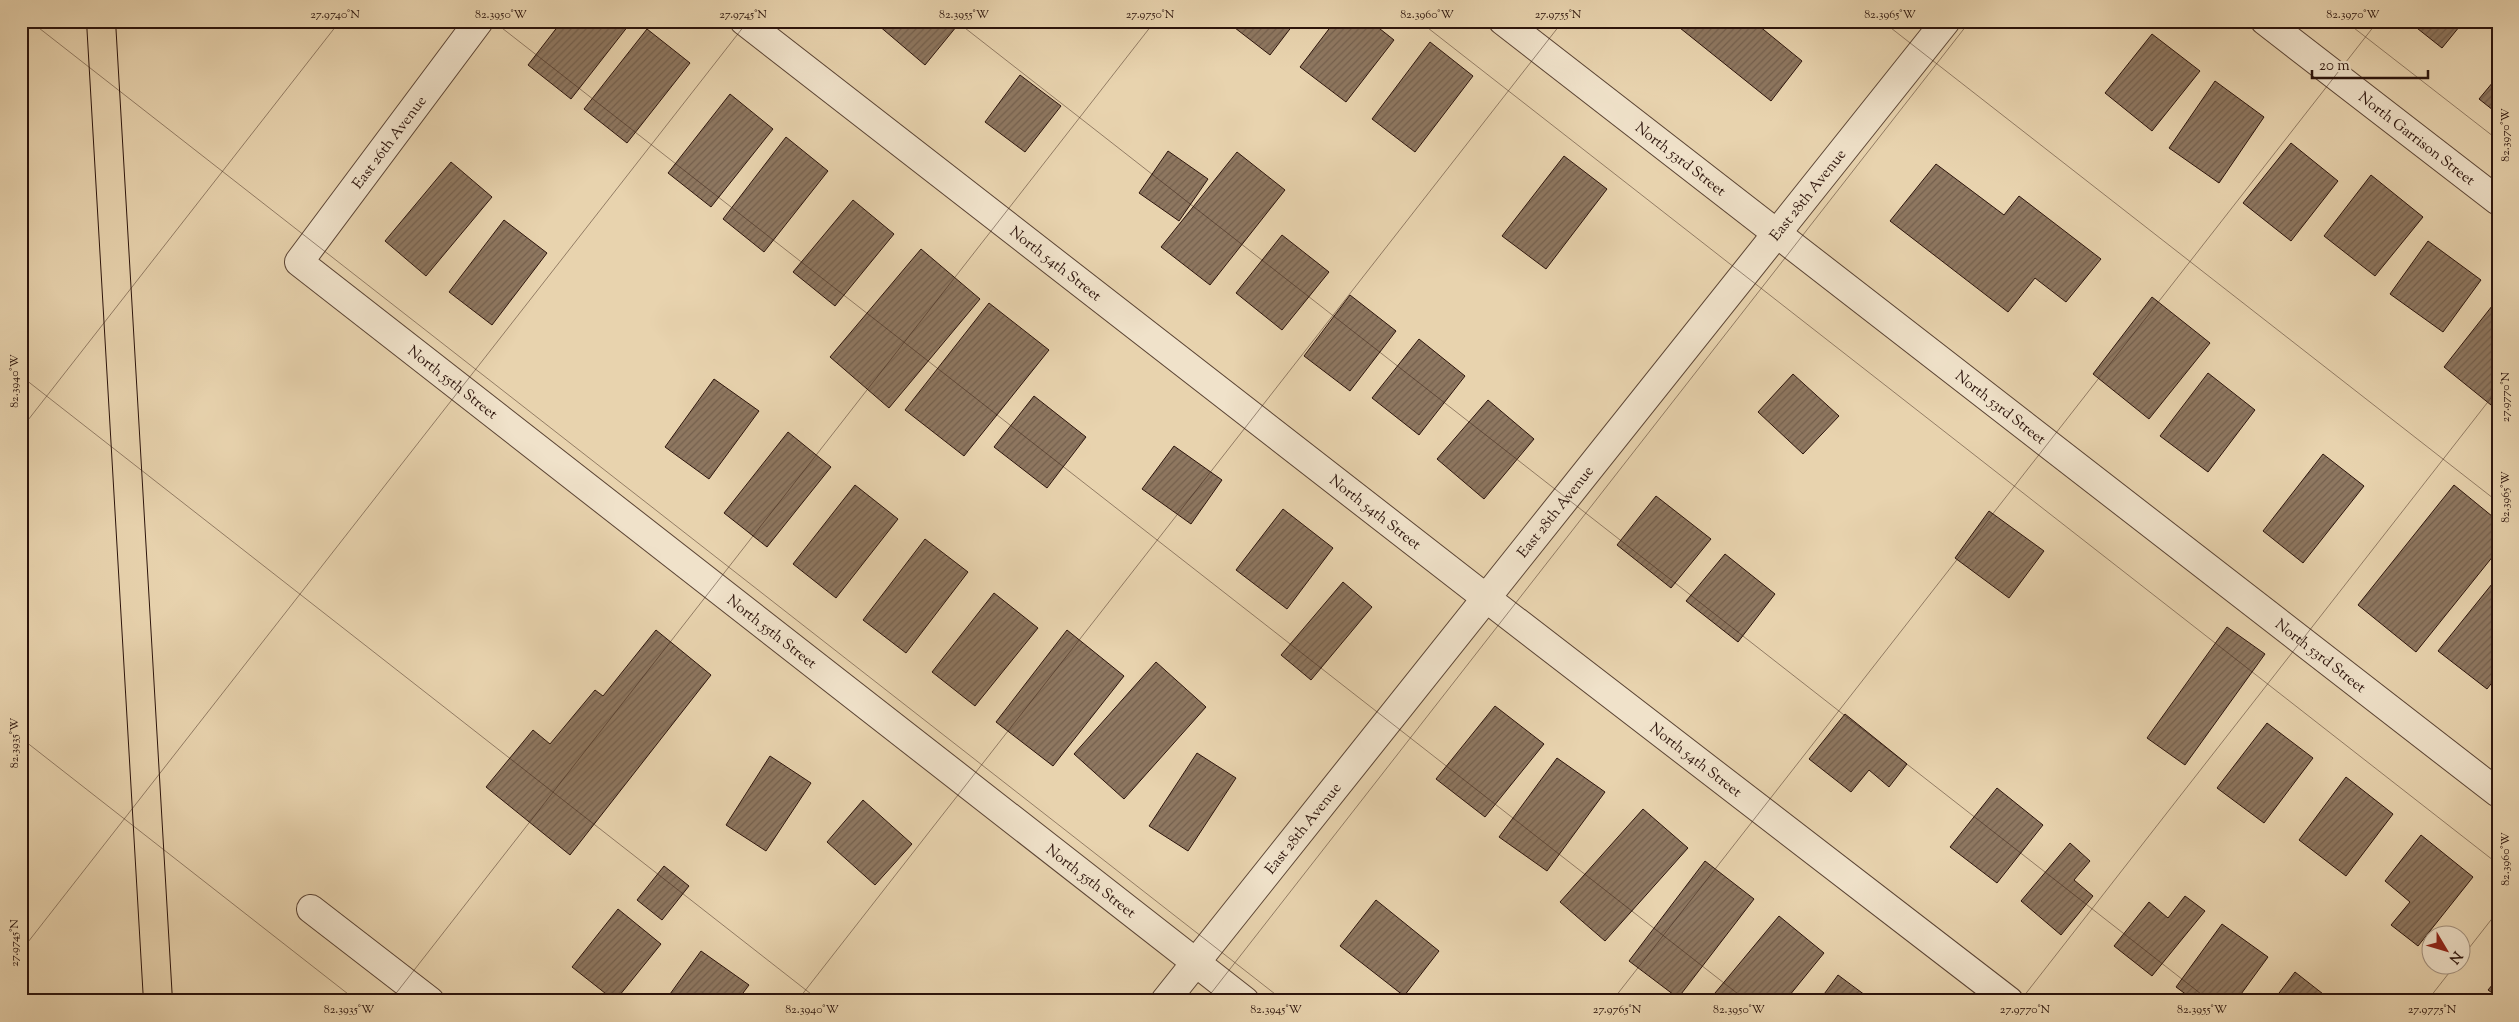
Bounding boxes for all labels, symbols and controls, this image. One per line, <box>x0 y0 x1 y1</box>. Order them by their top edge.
text: 27.9740°N <box>310 6 360 24</box>
text: 82.3950°W <box>475 6 528 24</box>
text: 27.9745°N <box>719 6 767 24</box>
text: 82.3955°W <box>939 6 990 24</box>
text: 27.9750°N <box>1126 6 1175 24</box>
text: 82.3960°W <box>1400 6 1454 24</box>
text: 27.9755°N <box>1535 6 1582 24</box>
text: 82.3965°W <box>1864 6 1916 24</box>
text: 82.3970°W <box>2326 6 2380 24</box>
scale bar <box>2312 48 2428 80</box>
text: 20 m <box>2319 56 2350 77</box>
street label: North Garrison Street <box>2353 88 2479 191</box>
street label: East 26th Avenue <box>348 92 432 194</box>
text: 82.3970°W <box>2497 108 2515 162</box>
street label: North 53rd Street <box>1630 118 1730 202</box>
street label: East 28th Avenue <box>1766 145 1852 246</box>
street label: North 54th Street <box>1005 222 1105 307</box>
street label: North 55th Street <box>402 341 501 425</box>
text: 82.3940°W <box>6 354 24 408</box>
street label: North 53rd Street <box>1950 366 2050 450</box>
text: 27.9770°N <box>2497 371 2515 422</box>
street label: East 28th Avenue <box>1513 462 1599 563</box>
street label: North 54th Street <box>1324 471 1425 556</box>
text: 82.3965°W <box>2497 471 2515 523</box>
street label: North 55th Street <box>722 591 821 675</box>
street label: North 53rd Street <box>2270 615 2370 699</box>
text: 82.3935°W <box>6 717 24 768</box>
street label: North 54th Street <box>1645 719 1746 803</box>
street label: East 28th Avenue <box>1261 779 1347 879</box>
text: 82.3960°W <box>2497 832 2515 886</box>
street label: North 55th Street <box>1041 840 1140 924</box>
text: 27.9745°N <box>6 919 24 967</box>
north arrow <box>2422 924 2472 974</box>
text: N <box>2443 946 2466 967</box>
text: 82.3935°W <box>324 1001 375 1019</box>
text: 82.3940°W <box>785 1001 839 1019</box>
text: 82.3945°W <box>1250 1001 1303 1019</box>
text: 27.9765°N <box>1593 1001 1642 1019</box>
text: 82.3950°W <box>1713 1001 1766 1019</box>
text: 27.9770°N <box>2000 1001 2051 1019</box>
text: 82.3955°W <box>2177 1001 2228 1019</box>
text: 27.9775°N <box>2408 1001 2457 1019</box>

